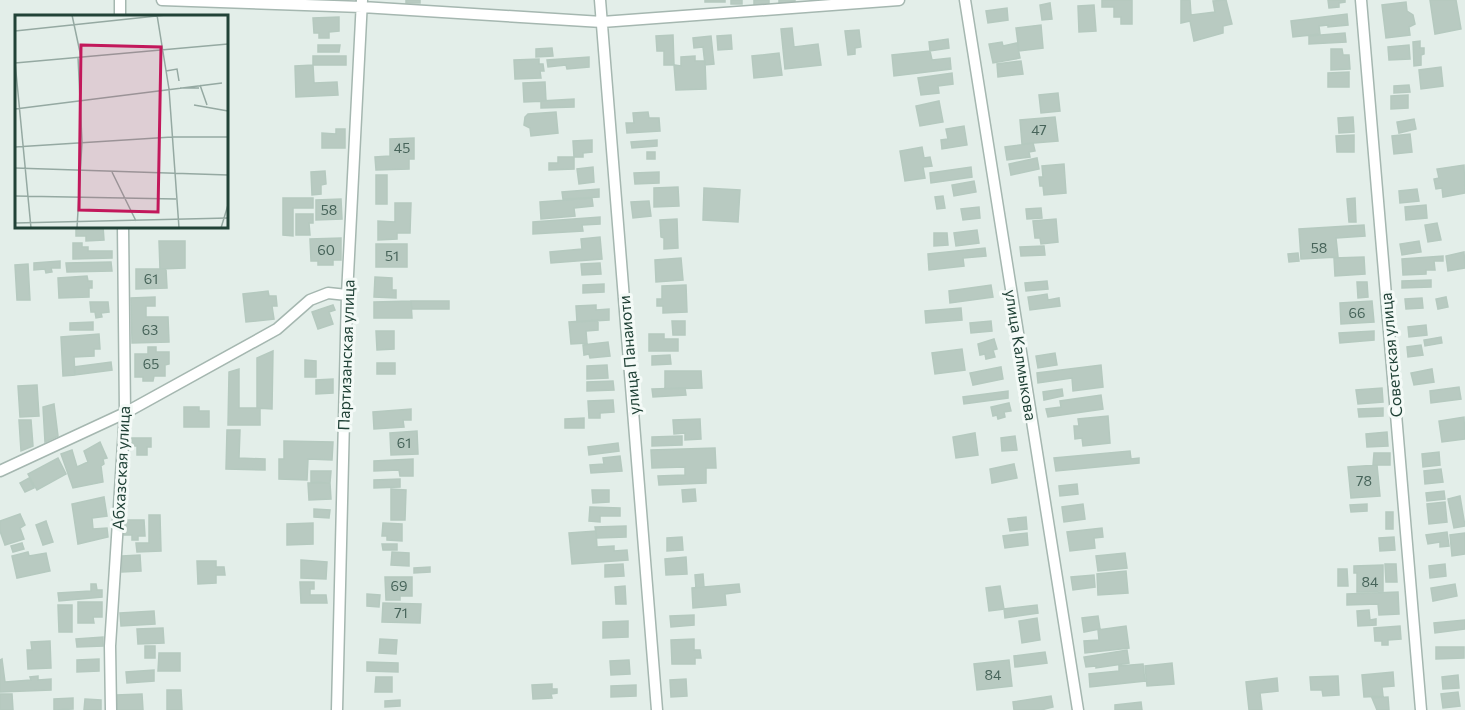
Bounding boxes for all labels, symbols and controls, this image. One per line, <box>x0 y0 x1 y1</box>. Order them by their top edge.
inset map <box>15 15 228 228</box>
house number: 47 <box>1031 121 1047 138</box>
house number: 45 <box>394 139 410 156</box>
house number: 58 <box>321 201 337 218</box>
house number: 58 <box>1311 239 1327 256</box>
house number: 60 <box>317 241 335 258</box>
house number: 51 <box>385 247 399 264</box>
house number: 61 <box>144 270 158 287</box>
street label: Партизанская улица <box>333 279 358 431</box>
street label: улица Калмыкова <box>1002 288 1041 422</box>
street label: Советская улица <box>1376 292 1405 418</box>
street label: улица Панаиоти <box>614 295 643 416</box>
house number: 66 <box>1349 304 1366 321</box>
house number: 63 <box>142 321 158 338</box>
house number: 65 <box>143 355 159 372</box>
street label: Абхазская улица <box>108 405 133 531</box>
house number: 61 <box>397 434 411 451</box>
house number: 78 <box>1356 472 1372 489</box>
house number: 84 <box>1362 573 1379 590</box>
house number: 69 <box>391 577 407 594</box>
house number: 71 <box>394 604 408 621</box>
house number: 84 <box>985 666 1002 683</box>

